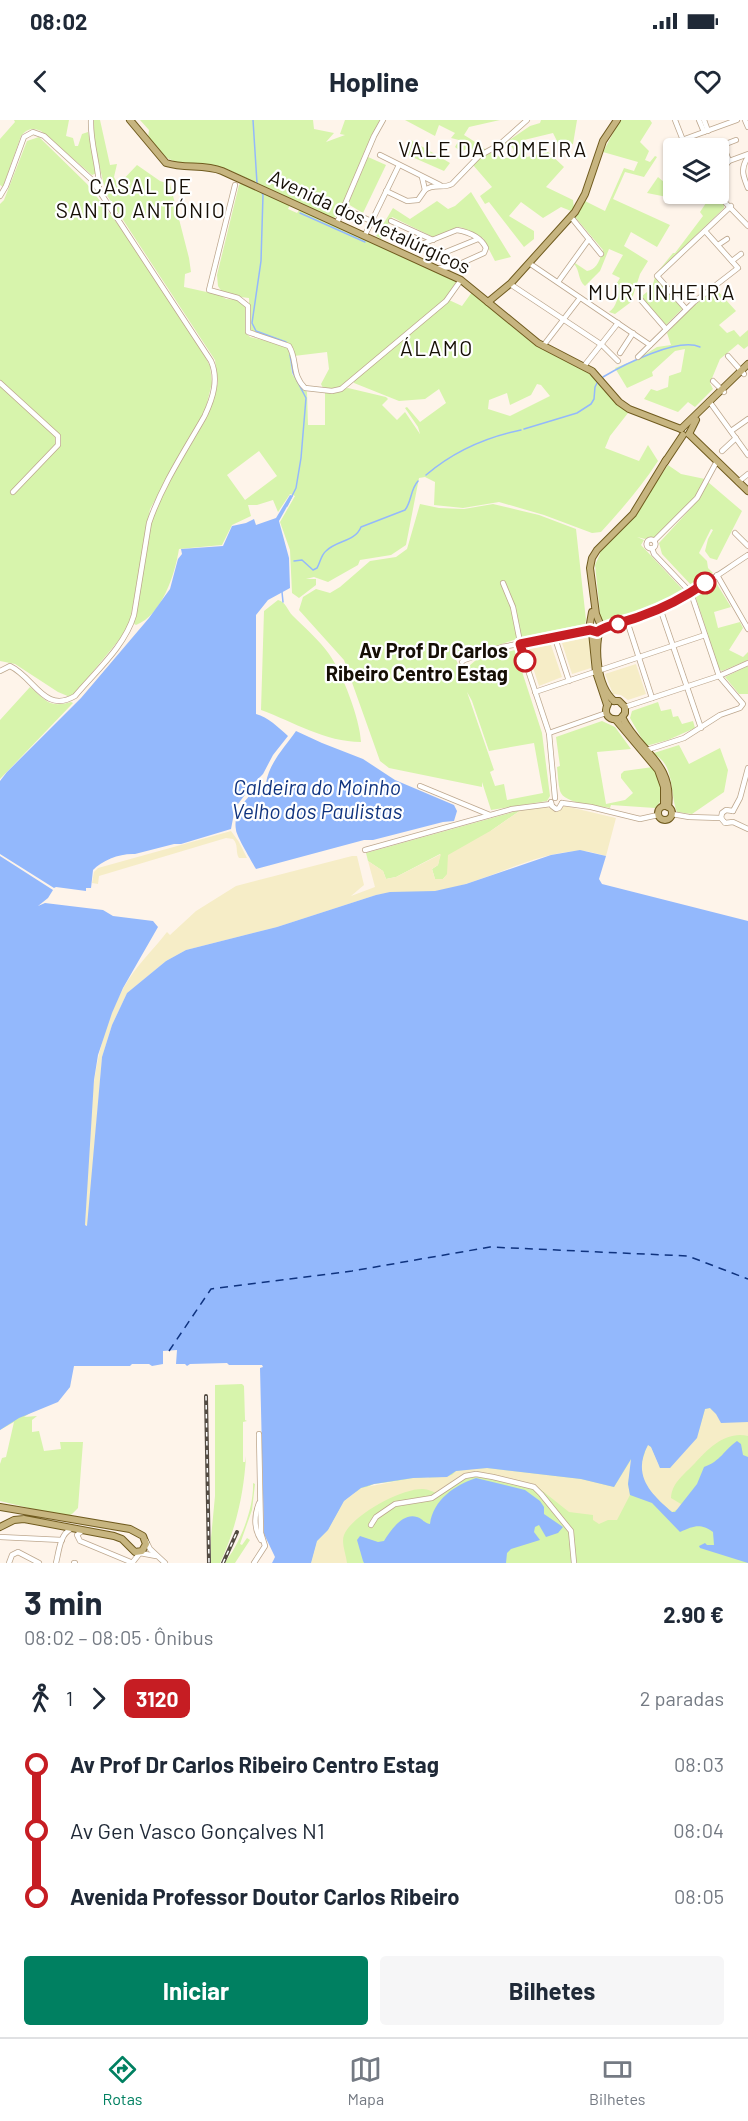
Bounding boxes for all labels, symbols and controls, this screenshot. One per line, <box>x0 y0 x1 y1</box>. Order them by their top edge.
text: 08:02 <box>30 8 87 34</box>
icon: back <box>24 65 57 98</box>
text: Hopline <box>329 65 419 97</box>
icon: heart <box>691 65 724 98</box>
district label: VALE DA ROMEIRA <box>398 136 588 161</box>
map controls <box>663 138 729 204</box>
button: layers <box>663 138 729 204</box>
street label: Avenida dos Metalúrgicos <box>266 164 474 278</box>
district label: CASAL DE SANTO ANTÓNIO <box>56 173 226 222</box>
district label: MURTINHEIRA <box>588 279 736 304</box>
district label: ÁLAMO <box>400 335 474 360</box>
unlabelled marker <box>694 572 716 594</box>
unlabelled marker <box>609 615 627 633</box>
place label: Av Prof Dr Carlos Ribeiro Centro Estag <box>326 638 508 685</box>
marker: Av Prof Dr Carlos Ribeiro Centro Estag <box>514 650 536 672</box>
water label: Caldeira do Moinho Velho dos Paulistas <box>232 774 402 823</box>
text: 3 min <box>24 1582 102 1622</box>
text: 2.90 € <box>663 1601 724 1627</box>
text: 08:02 – 08:05 · Ônibus <box>24 1625 213 1649</box>
icon: walk <box>24 1682 57 1715</box>
icon: forward <box>82 1682 115 1715</box>
text: 1 <box>66 1686 73 1710</box>
text: 3120 <box>136 1686 178 1711</box>
text: 2 paradas <box>640 1686 724 1710</box>
text: Av Prof Dr Carlos Ribeiro Centro Estag <box>70 1751 439 1777</box>
text: 08:03 <box>674 1752 724 1776</box>
text: Av Gen Vasco Gonçalves N1 <box>70 1817 325 1843</box>
text: 08:04 <box>673 1818 724 1842</box>
text: Avenida Professor Doutor Carlos Ribeiro <box>70 1883 459 1909</box>
text: 08:05 <box>674 1884 724 1908</box>
button: Iniciar <box>24 1956 368 2025</box>
button: Bilhetes <box>380 1956 724 2025</box>
tab: Rotas <box>102 2053 143 2108</box>
tab: Mapa <box>348 2053 384 2108</box>
tab: Bilhetes <box>589 2053 645 2108</box>

